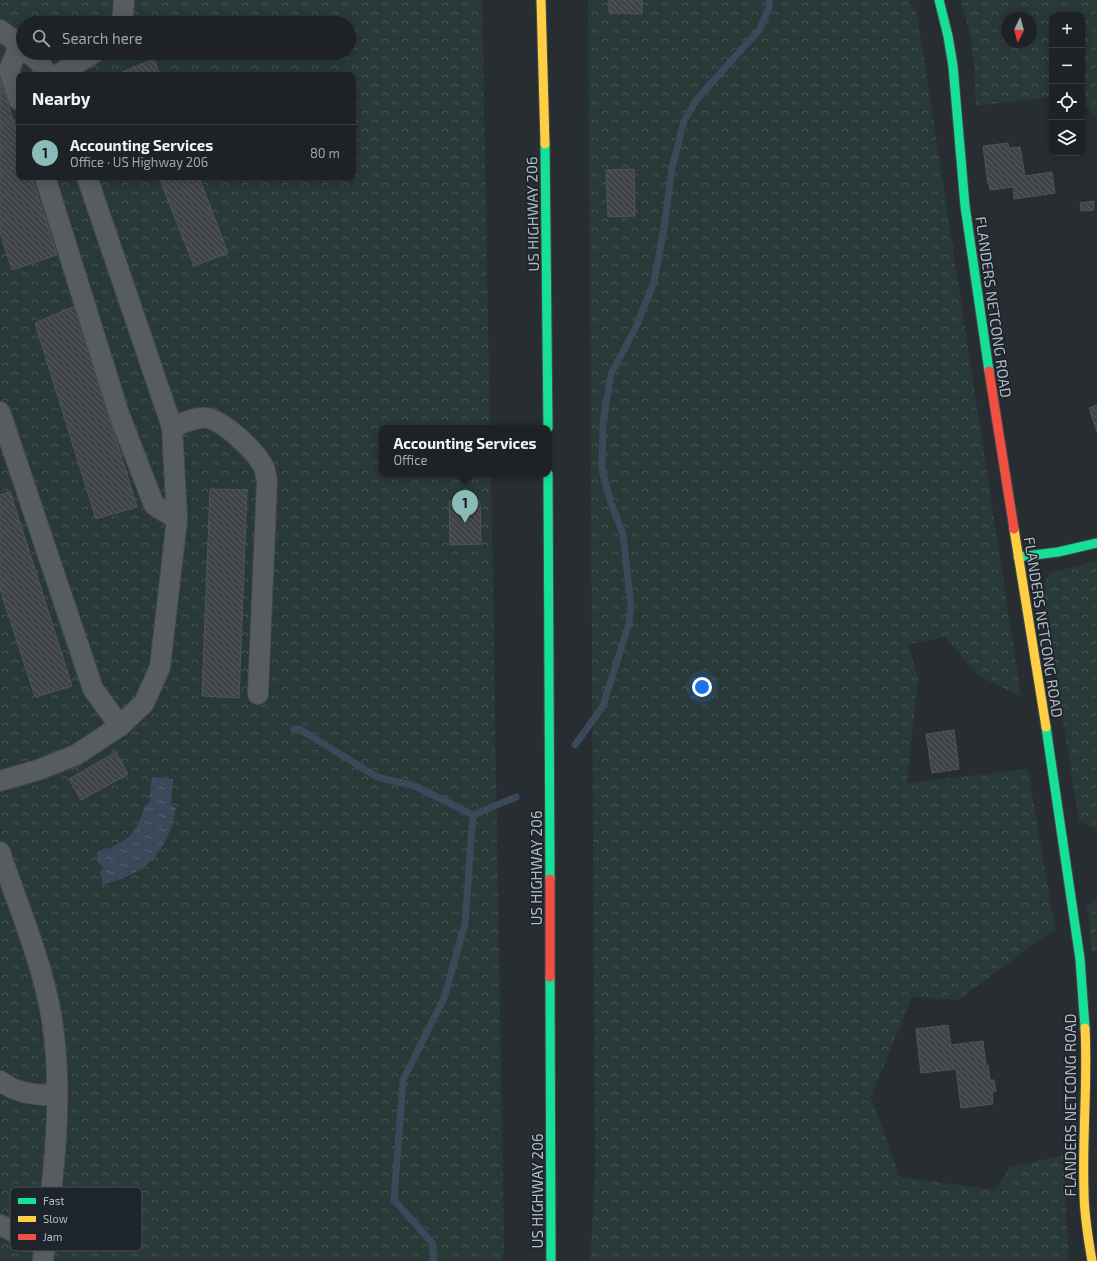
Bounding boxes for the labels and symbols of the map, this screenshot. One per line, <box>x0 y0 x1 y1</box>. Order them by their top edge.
north arrow <box>1001 12 1037 48</box>
street label: US HIGHWAY 206 <box>522 156 542 272</box>
street label: FLANDERS NETCONG ROAD <box>972 215 1016 399</box>
pin: 1 <box>452 490 478 523</box>
street label: FLANDERS NETCONG ROAD <box>1021 535 1067 719</box>
your location <box>692 677 712 697</box>
street label: US HIGHWAY 206 <box>527 810 545 926</box>
street label: FLANDERS NETCONG ROAD <box>1061 1014 1079 1196</box>
street label: US HIGHWAY 206 <box>528 1133 546 1249</box>
legend <box>10 1187 142 1251</box>
text: Fast <box>43 1194 65 1207</box>
text: Slow <box>43 1212 68 1225</box>
text: Jam <box>43 1230 62 1243</box>

